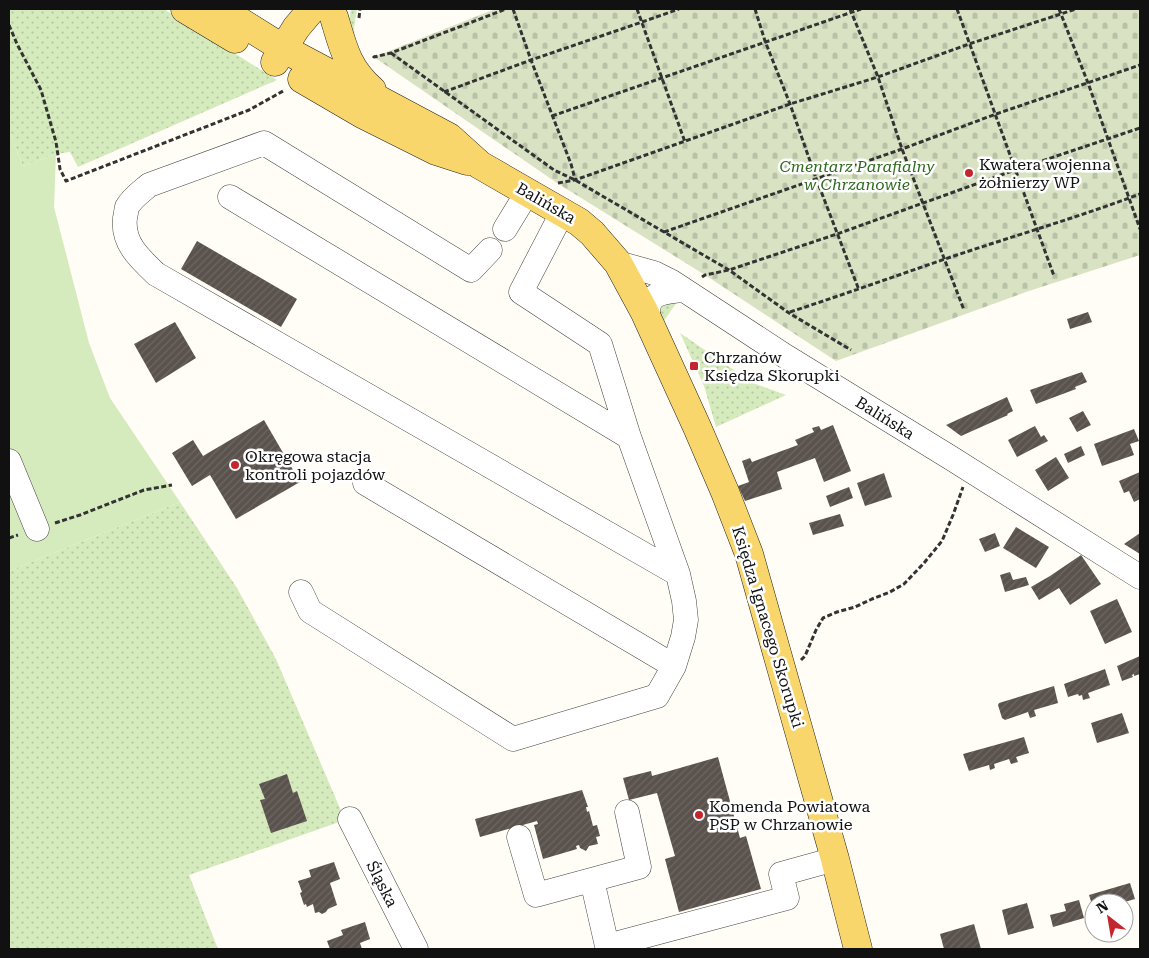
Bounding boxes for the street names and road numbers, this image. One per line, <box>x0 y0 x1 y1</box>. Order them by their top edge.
street label: Balińska <box>513 178 579 228</box>
street label: Balińska <box>852 393 918 444</box>
street label: Księdza Ignacego Skorupki <box>728 524 808 730</box>
street label: Śląska <box>362 858 402 911</box>

